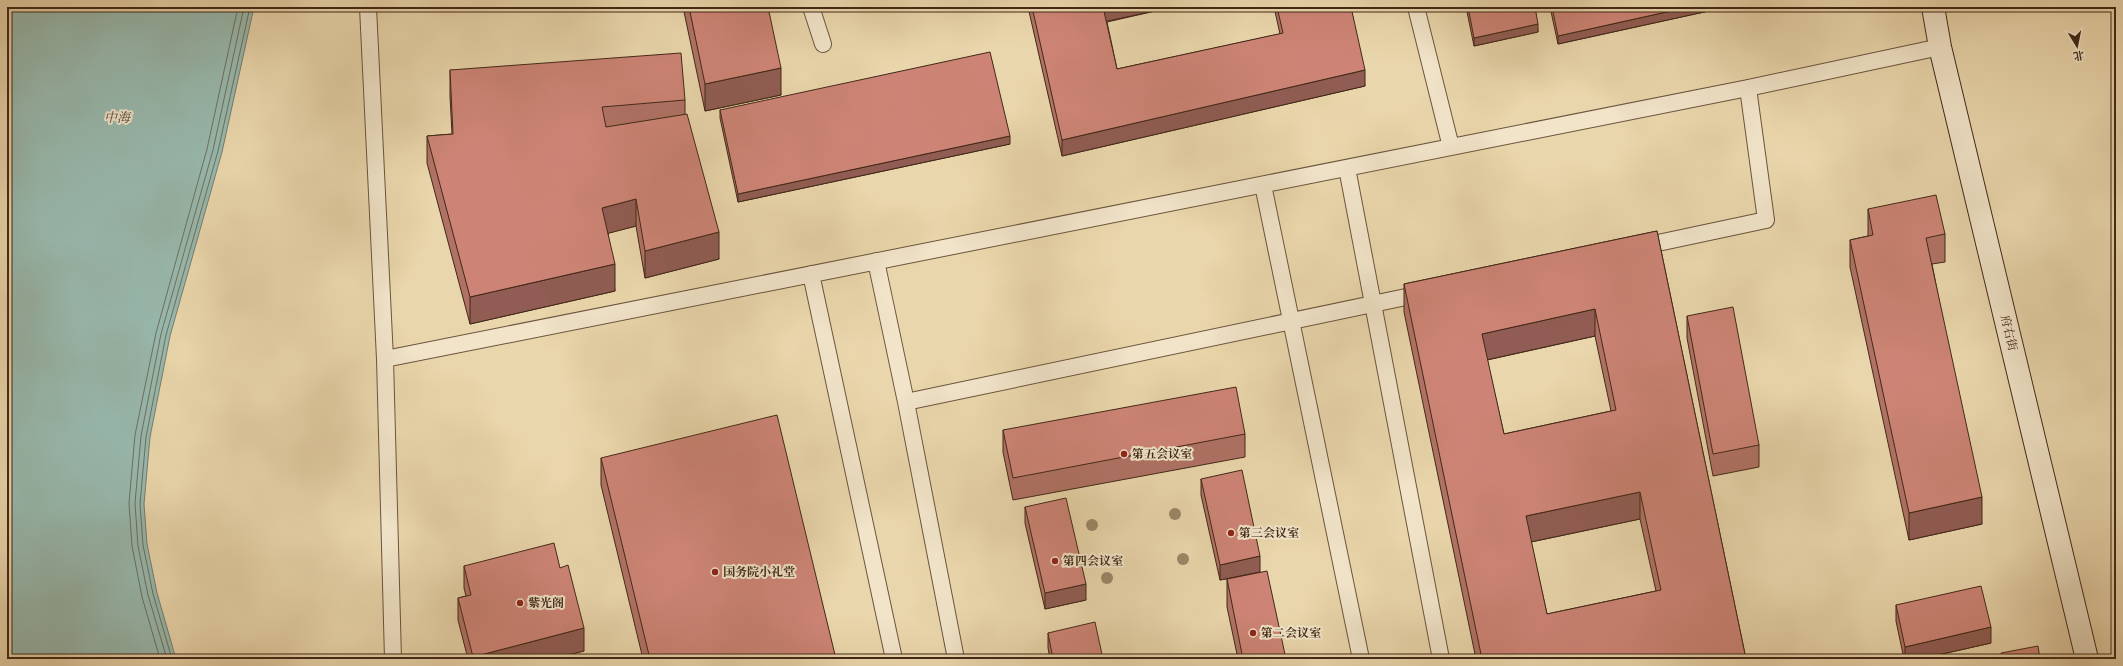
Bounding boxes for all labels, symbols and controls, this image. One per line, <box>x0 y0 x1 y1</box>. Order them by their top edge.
north arrow <box>2057 26 2097 66</box>
text: 北 <box>2072 47 2085 64</box>
water label: 中海 <box>104 109 132 126</box>
street label: 府右街 <box>1997 314 2021 353</box>
place label: 第五会议室 <box>1132 446 1192 462</box>
marker: 第五会议室 <box>1119 449 1129 459</box>
place label: 第三会议室 <box>1239 525 1299 541</box>
marker: 第三会议室 <box>1226 528 1236 538</box>
place label: 第四会议室 <box>1063 553 1123 569</box>
marker: 第四会议室 <box>1050 556 1060 566</box>
place label: 国务院小礼堂 <box>723 564 795 580</box>
marker: 国务院小礼堂 <box>710 567 720 577</box>
place label: 紫光阁 <box>528 595 564 611</box>
marker: 紫光阁 <box>515 598 525 608</box>
place label: 第二会议室 <box>1261 625 1321 641</box>
marker: 第二会议室 <box>1248 628 1258 638</box>

